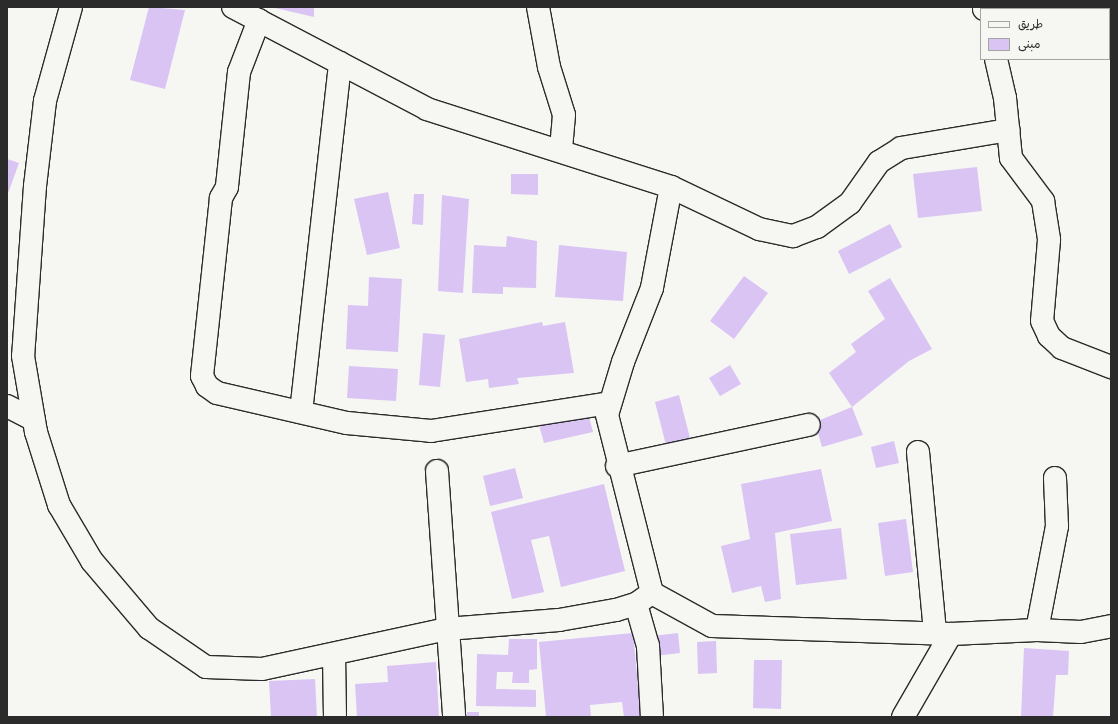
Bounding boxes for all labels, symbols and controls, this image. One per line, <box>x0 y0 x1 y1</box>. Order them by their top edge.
legend <box>980 8 1110 60</box>
text: طريق <box>1018 13 1043 35</box>
text: مبنى <box>1018 33 1041 55</box>

